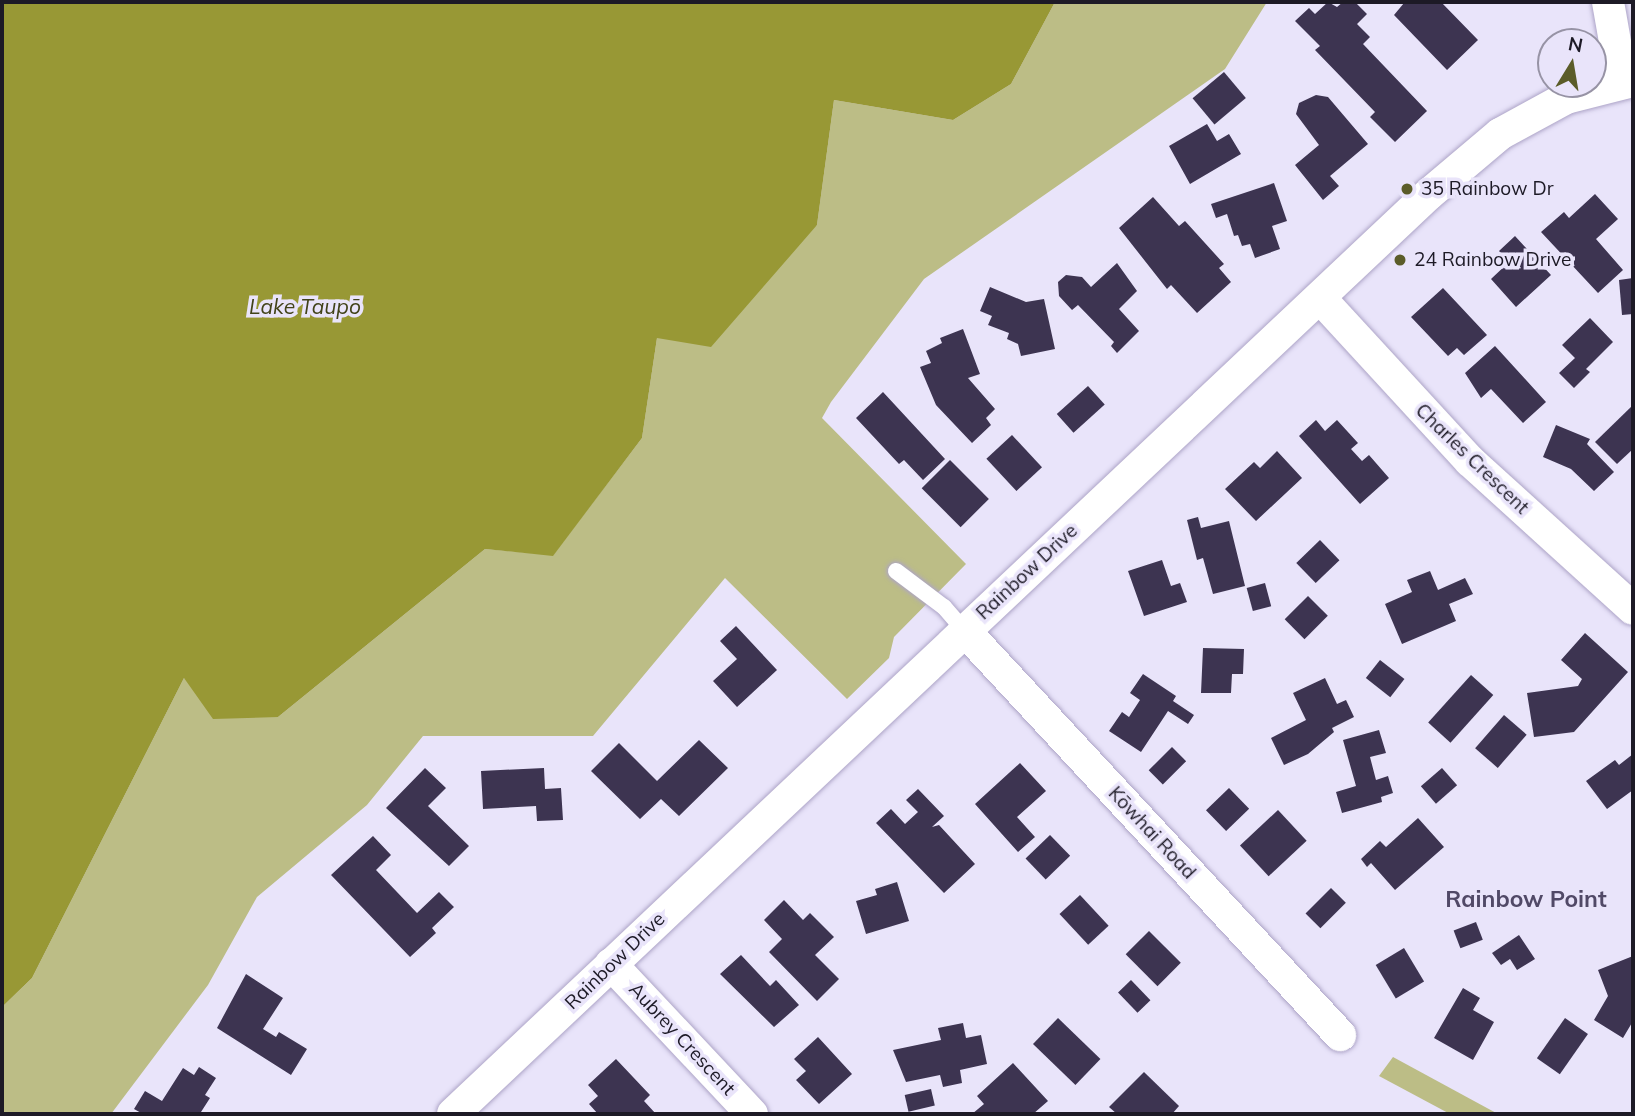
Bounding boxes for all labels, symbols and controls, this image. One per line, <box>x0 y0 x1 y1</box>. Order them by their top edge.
north arrow <box>1537 28 1607 98</box>
text: N <box>1566 31 1585 57</box>
place label: 35 Rainbow Dr <box>1421 178 1554 200</box>
marker: 35 Rainbow Dr <box>1399 181 1415 197</box>
place label: 24 Rainbow Drive <box>1414 249 1571 271</box>
marker: 24 Rainbow Drive <box>1392 252 1408 268</box>
water label: Lake Taupō <box>249 293 361 319</box>
street label: Charles Crescent <box>1411 399 1533 519</box>
street label: Rainbow Drive <box>972 519 1082 625</box>
street label: Kōwhai Road <box>1104 782 1200 884</box>
district label: Rainbow Point <box>1445 885 1607 913</box>
street label: Rainbow Drive <box>560 908 670 1014</box>
street label: Aubrey Crescent <box>624 978 740 1100</box>

